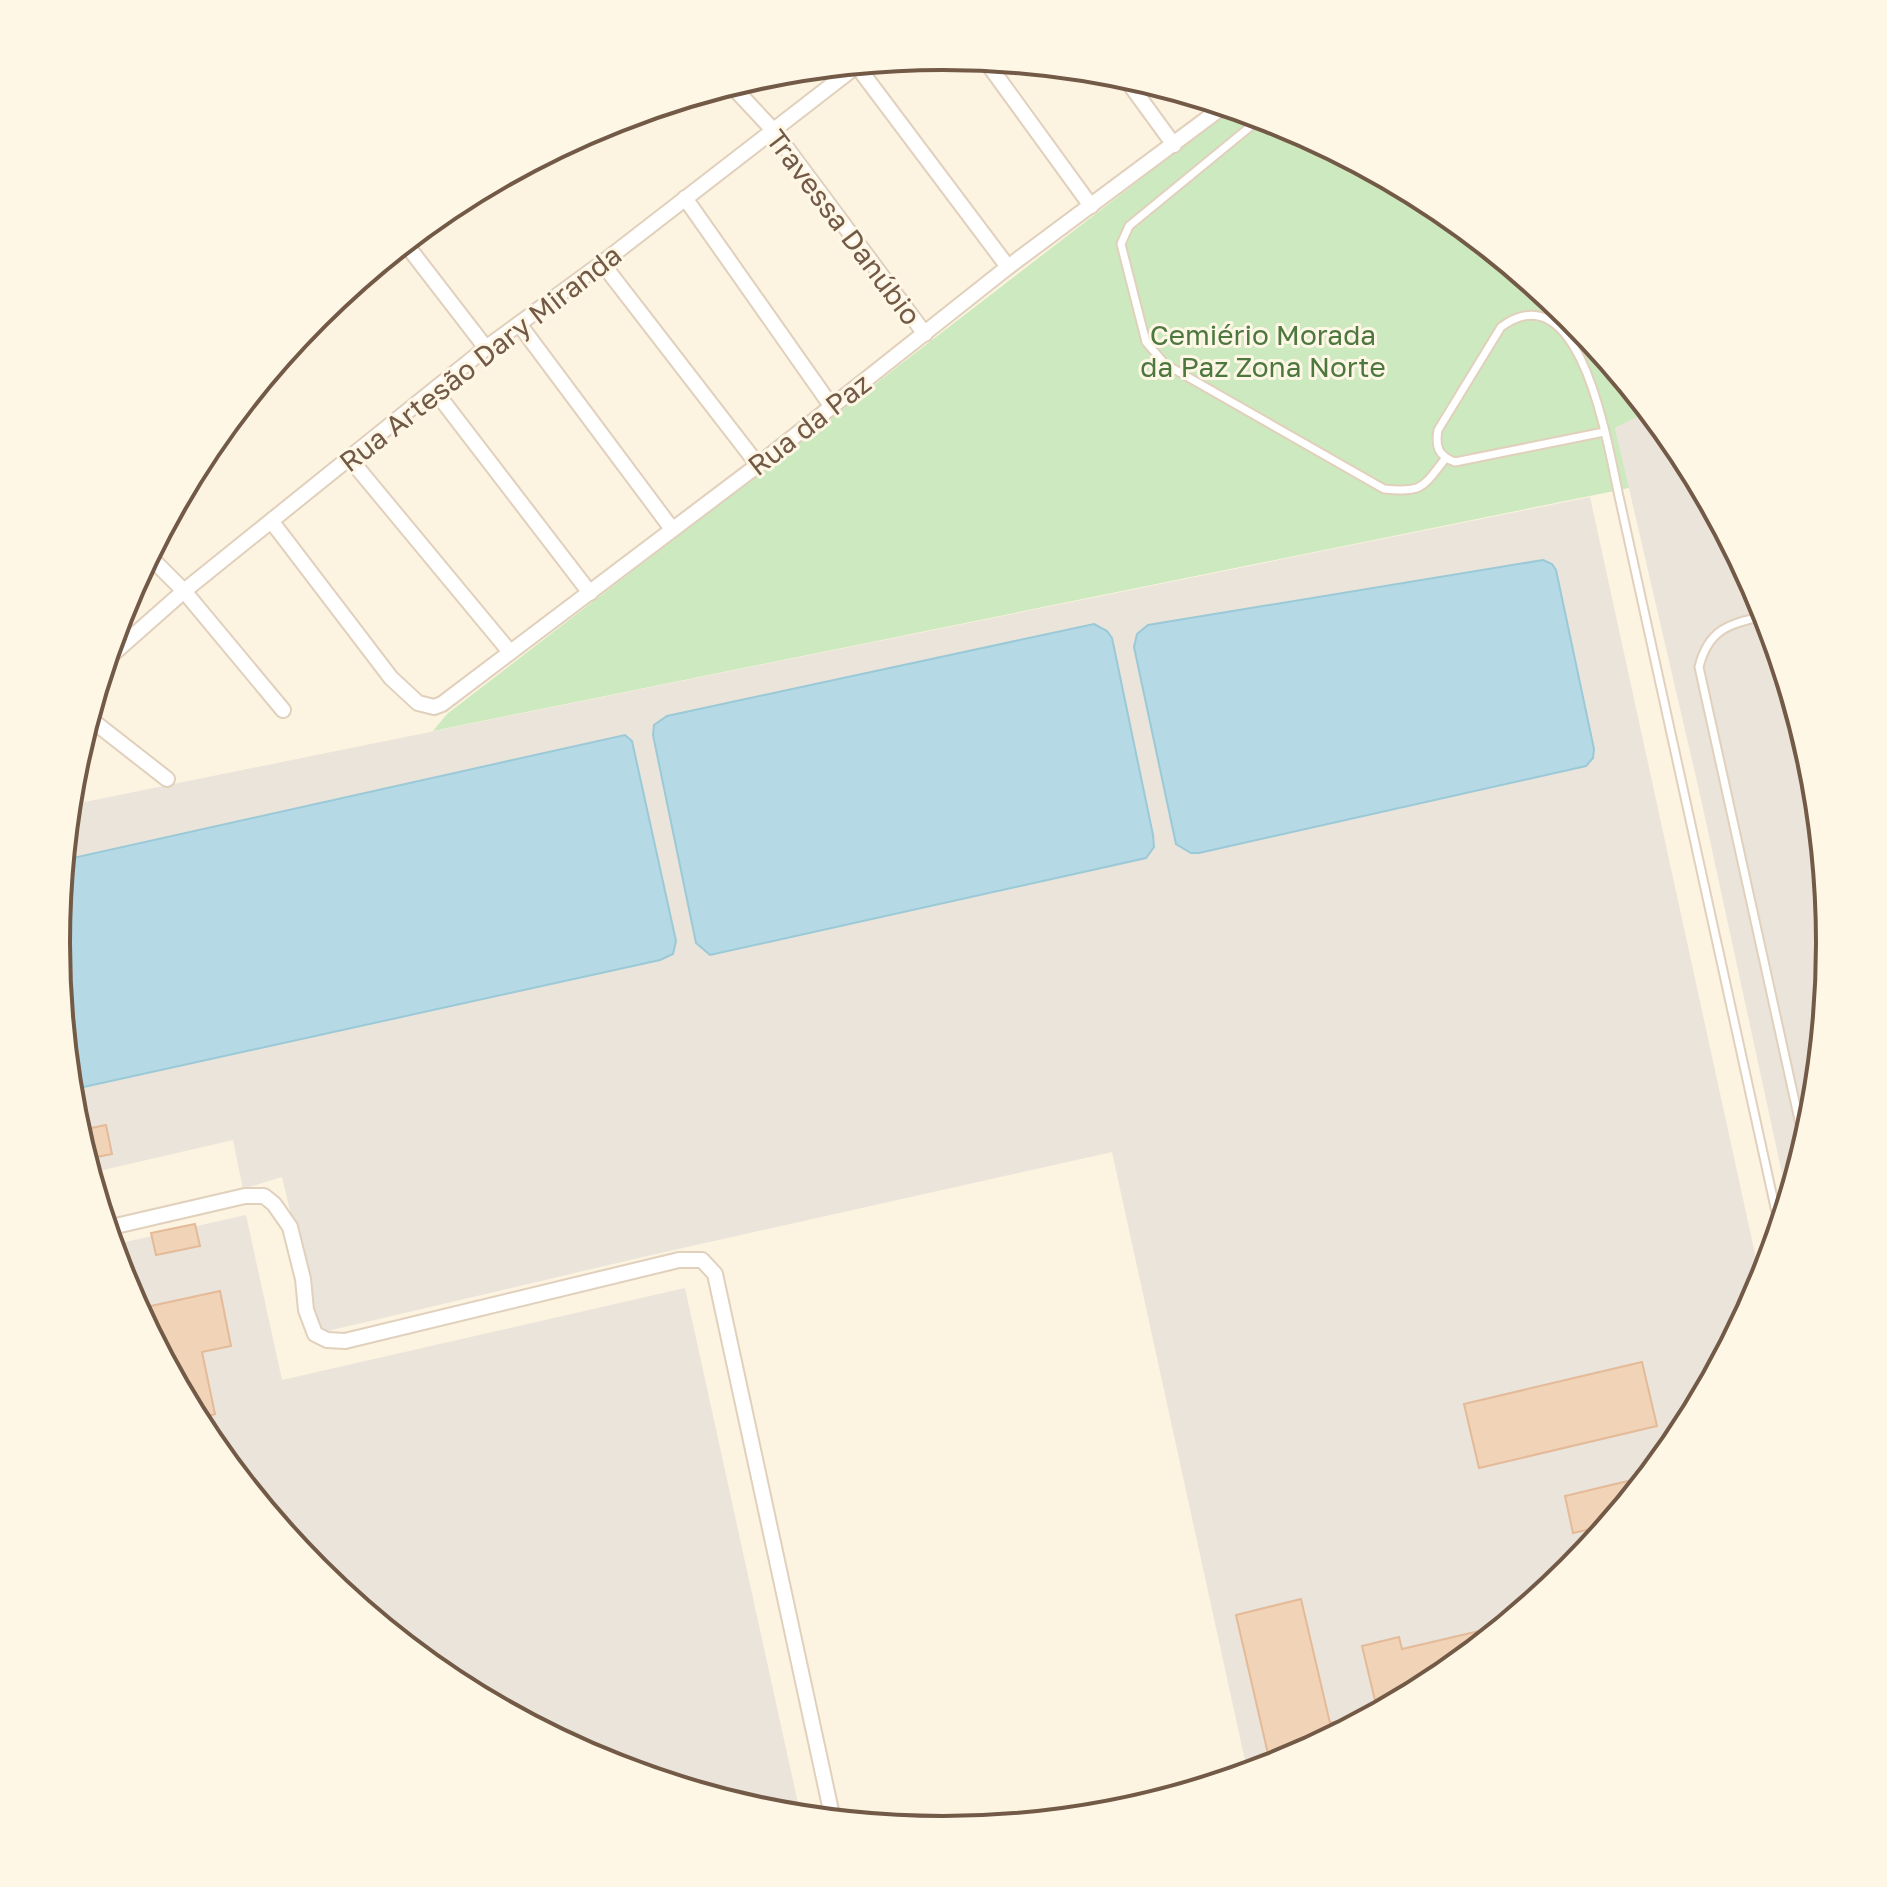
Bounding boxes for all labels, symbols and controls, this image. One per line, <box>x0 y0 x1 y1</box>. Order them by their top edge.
street label: Travessa Danúbio <box>760 123 928 331</box>
street label: Rua Artesão Dary Miranda <box>333 238 627 478</box>
park label: Cemiério Morada da Paz Zona Norte <box>1140 318 1386 383</box>
street label: Rua da Paz <box>741 366 877 482</box>

